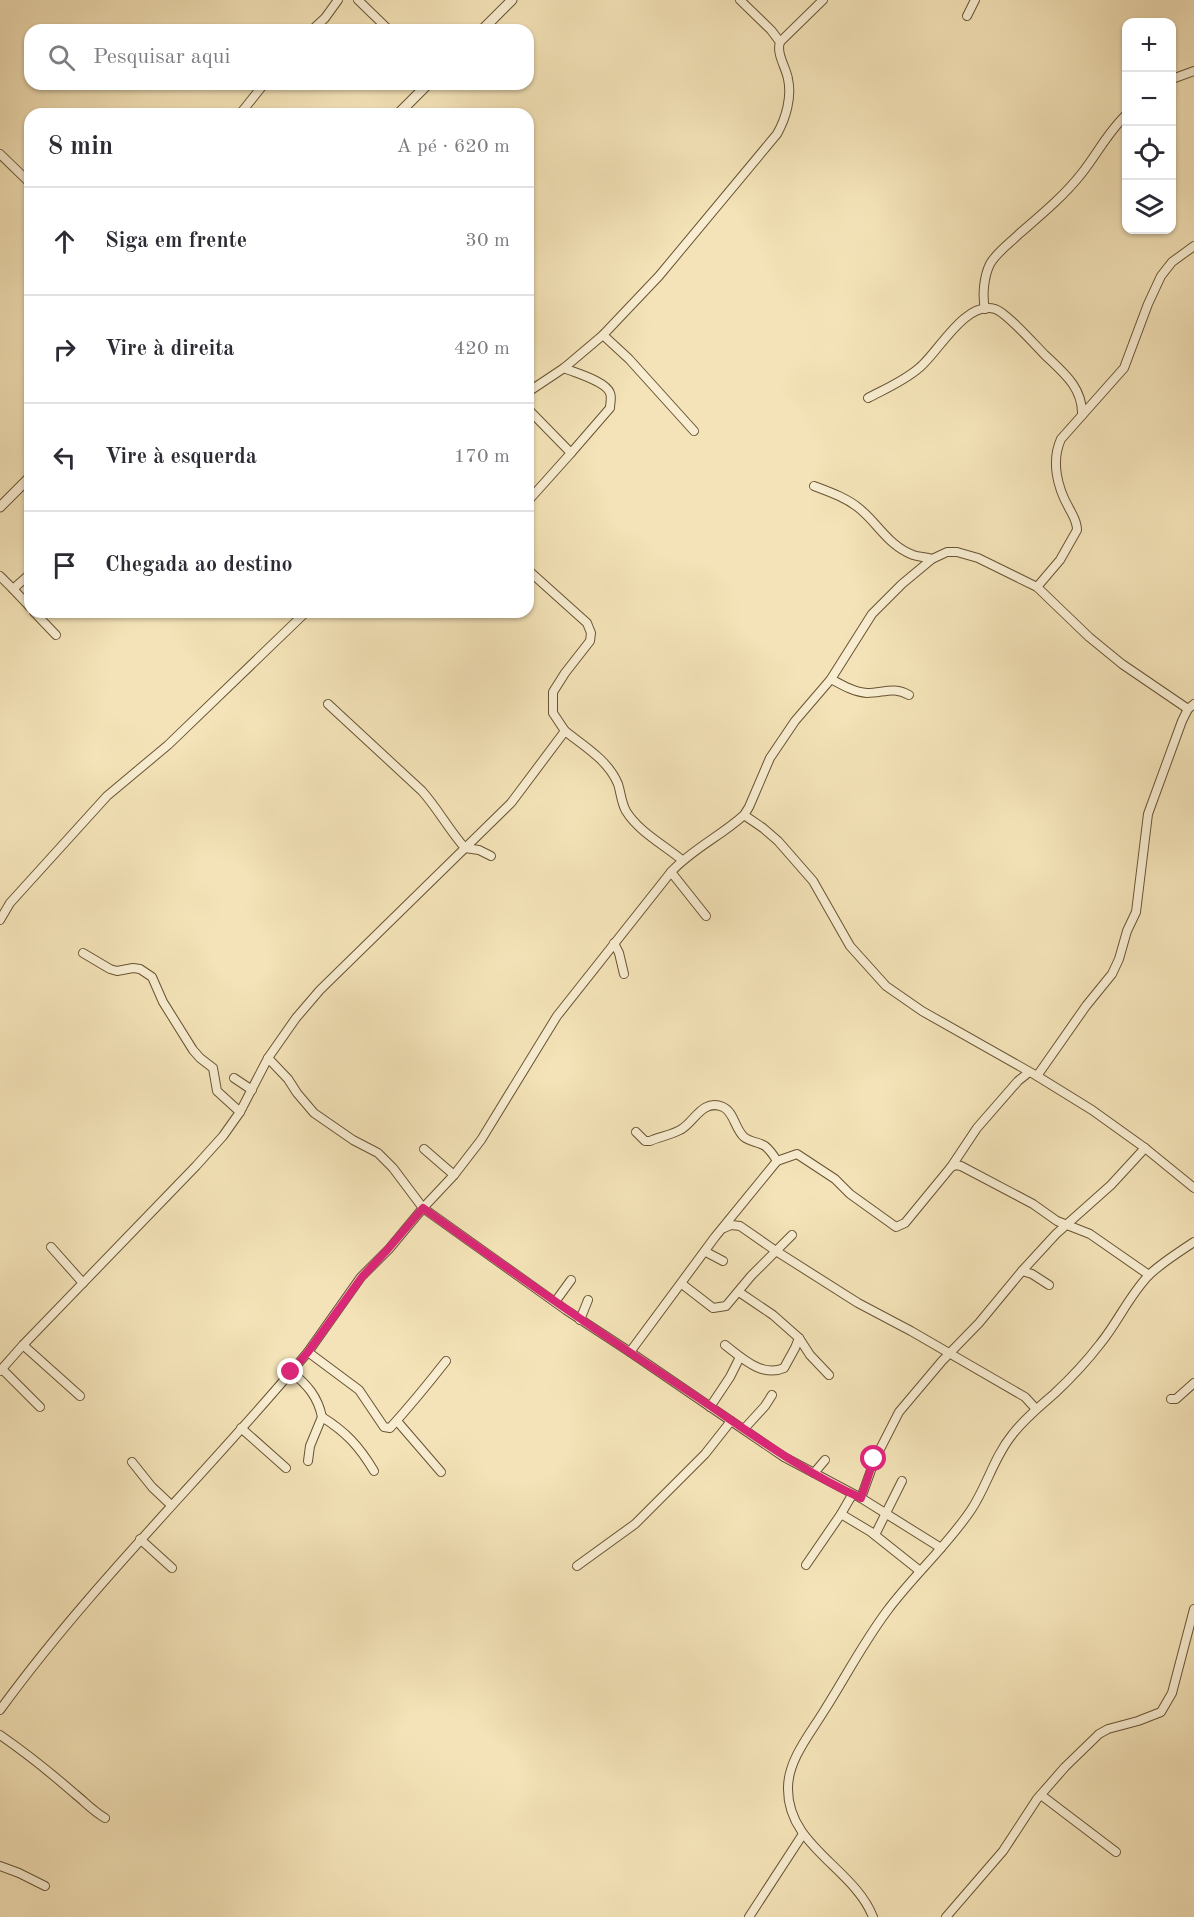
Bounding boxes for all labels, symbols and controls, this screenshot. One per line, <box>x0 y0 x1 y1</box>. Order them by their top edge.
map controls <box>1122 18 1176 234</box>
button: + <box>1122 18 1176 72</box>
search box <box>24 24 534 90</box>
icon: search <box>45 41 78 74</box>
text: Pesquisar aqui <box>93 46 230 68</box>
button: − <box>1122 72 1176 126</box>
button: locate <box>1122 126 1176 180</box>
text: 8 min <box>48 134 113 160</box>
text: A pé · 620 m <box>396 137 510 157</box>
button: layers <box>1122 180 1176 234</box>
icon: ahead <box>48 225 81 258</box>
text: Siga em frente <box>105 230 247 252</box>
text: 30 m <box>465 231 510 251</box>
icon: right <box>48 333 81 366</box>
text: Vire à direita <box>105 338 235 360</box>
text: 420 m <box>454 339 510 359</box>
icon: left <box>48 441 81 474</box>
text: Vire à esquerda <box>105 446 257 468</box>
text: 170 m <box>454 447 510 467</box>
icon: arrive <box>48 549 81 582</box>
text: Chegada ao destino <box>105 554 293 576</box>
route end <box>277 1358 303 1384</box>
route start <box>860 1445 886 1471</box>

